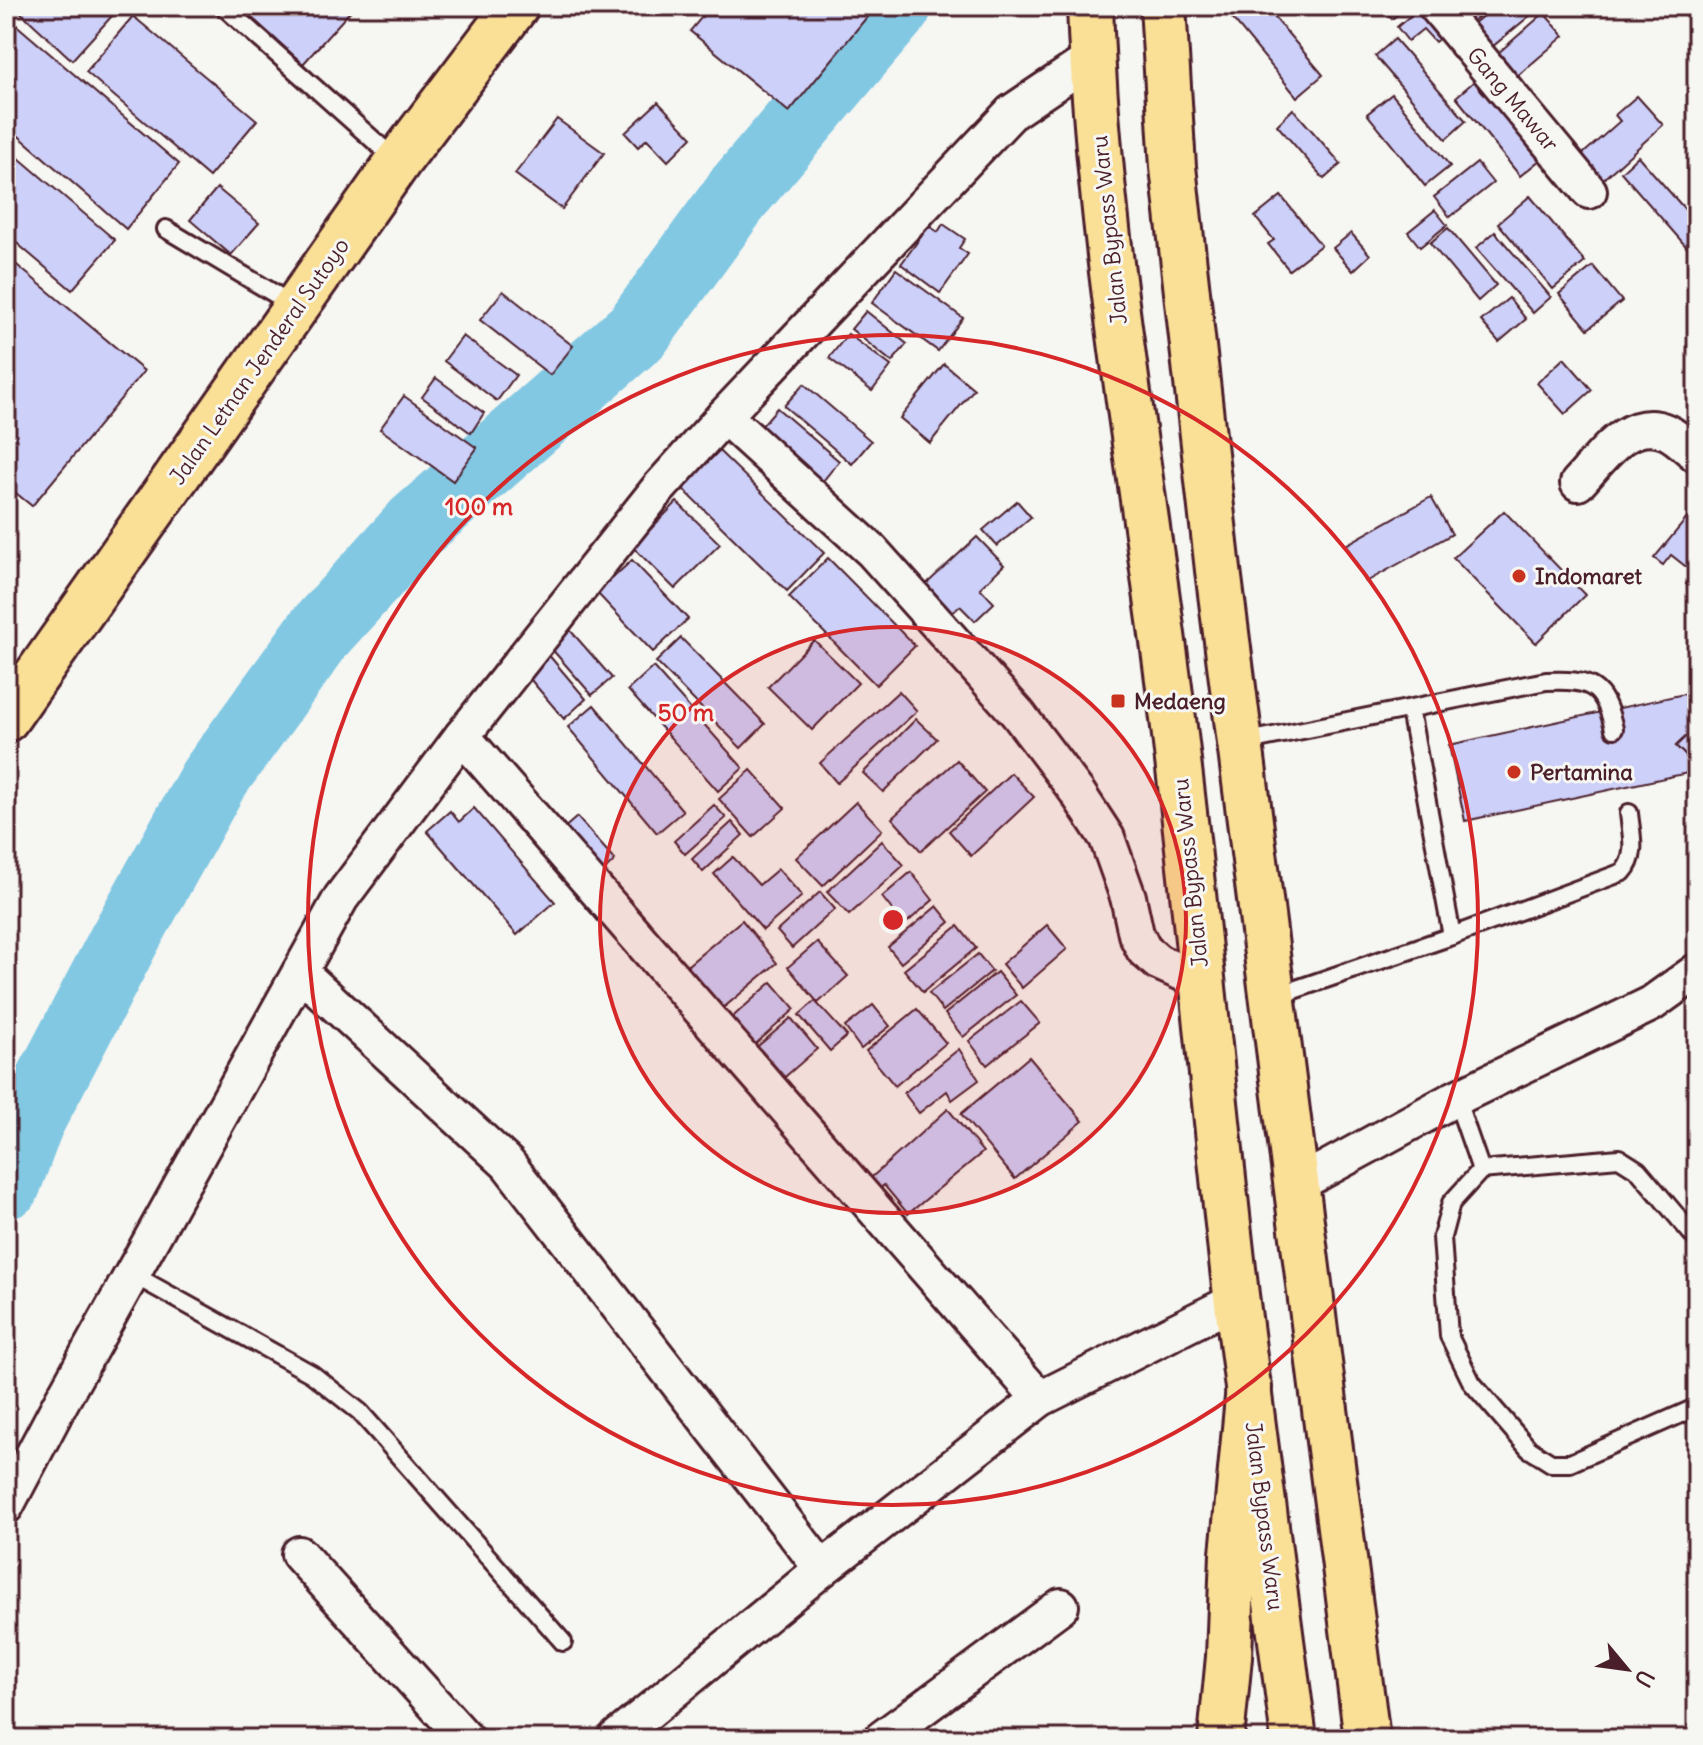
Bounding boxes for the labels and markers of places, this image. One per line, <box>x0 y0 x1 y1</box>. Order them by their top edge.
place label: Indomaret <box>1535 562 1643 590</box>
marker: Indomaret <box>1510 567 1528 585</box>
place label: Medaeng <box>1134 687 1226 715</box>
marker: Medaeng <box>1109 692 1127 710</box>
place label: Pertamina <box>1530 758 1633 786</box>
marker: Pertamina <box>1505 763 1523 781</box>
centre of rings <box>879 906 907 934</box>

